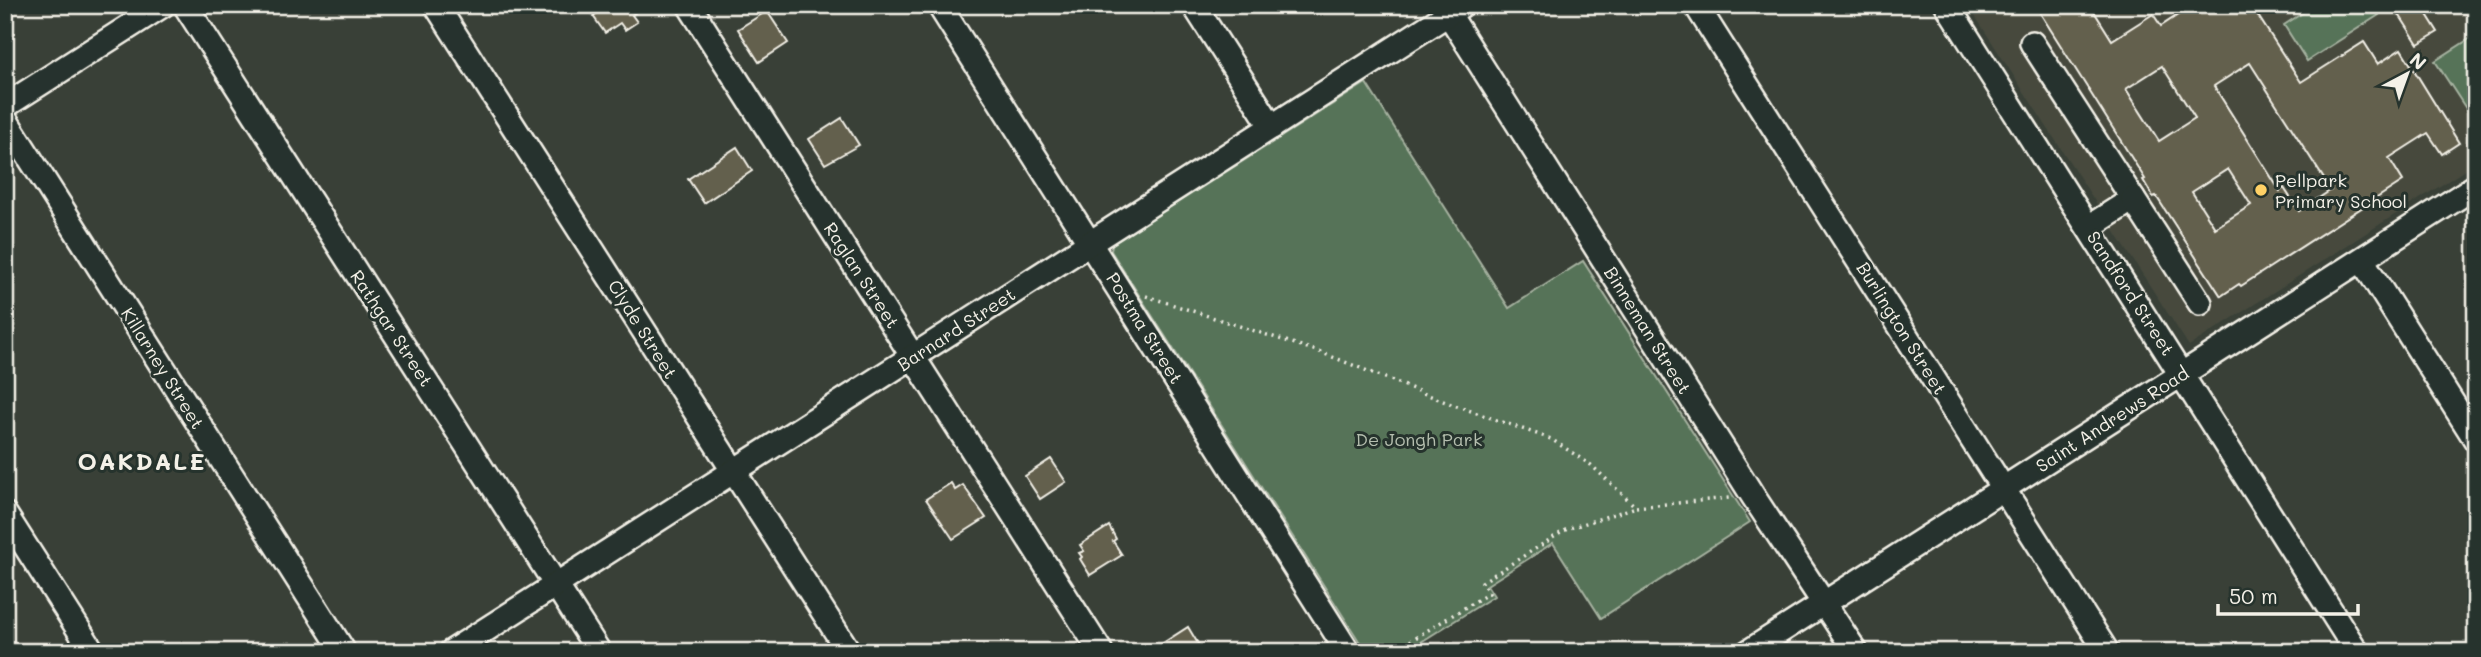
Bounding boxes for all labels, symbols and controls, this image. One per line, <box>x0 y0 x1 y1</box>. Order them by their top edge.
north arrow <box>2372 38 2442 108</box>
text: N <box>2405 47 2432 75</box>
place label: Pellpark Primary School <box>2275 168 2407 213</box>
marker: Pellpark Primary School <box>2253 182 2269 198</box>
street label: Raglan Street <box>819 217 905 333</box>
street label: Sandford Street <box>2082 226 2180 360</box>
street label: Burlington Street <box>1852 257 1952 399</box>
street label: Binneman Street <box>1599 262 1697 398</box>
street label: Rathgar Street <box>345 265 439 391</box>
street label: Postma Street <box>1101 268 1189 388</box>
street label: Clyde Street <box>603 275 683 383</box>
street label: Barnard Street <box>892 282 1020 376</box>
street label: Killarney Street <box>116 303 210 433</box>
street label: Saint Andrews Road <box>2031 361 2193 477</box>
park label: De Jongh Park <box>1356 427 1482 451</box>
district label: OAKDALE <box>77 445 207 476</box>
scale bar <box>2218 573 2358 617</box>
text: 50 m <box>2229 582 2278 609</box>

